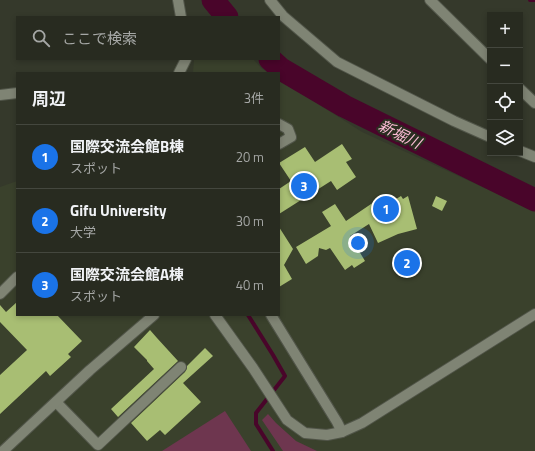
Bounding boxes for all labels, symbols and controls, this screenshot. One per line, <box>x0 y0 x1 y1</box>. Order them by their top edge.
map controls <box>487 12 523 156</box>
button: + <box>487 12 523 48</box>
search box <box>16 16 280 60</box>
icon: search <box>30 27 52 49</box>
text: ここで検索 <box>62 27 137 50</box>
button: − <box>487 48 523 84</box>
button: locate <box>487 84 523 120</box>
text: 周辺 <box>32 86 66 112</box>
text: 3件 <box>244 88 264 108</box>
water label: 新堀川 <box>375 114 427 155</box>
button: layers <box>487 120 523 156</box>
text: 国際交流会館B棟 <box>70 135 184 158</box>
text: 1 <box>41 147 49 167</box>
text: 20 m <box>236 147 264 167</box>
text: スポット <box>70 158 122 178</box>
pin: 3 <box>291 171 317 201</box>
pin: 1 <box>373 194 399 224</box>
text: Gifu University <box>70 199 166 222</box>
text: 2 <box>41 211 49 231</box>
text: 30 m <box>236 211 264 231</box>
text: 大学 <box>70 222 96 242</box>
your location <box>348 233 368 253</box>
pin: 2 <box>394 248 420 278</box>
text: 国際交流会館A棟 <box>70 263 184 286</box>
text: 3 <box>41 275 49 295</box>
text: 40 m <box>236 275 264 295</box>
text: スポット <box>70 286 122 306</box>

